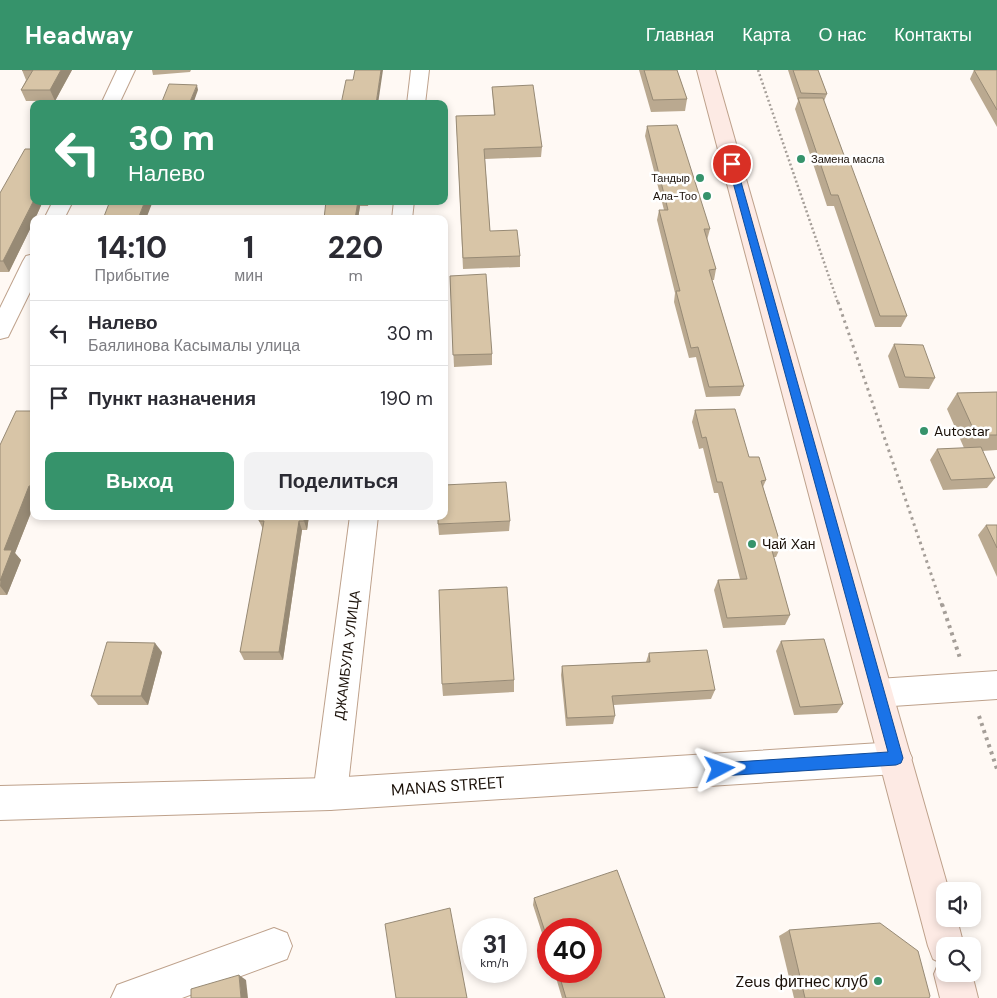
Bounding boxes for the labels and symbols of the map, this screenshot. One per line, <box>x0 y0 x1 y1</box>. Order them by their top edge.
pin <box>711 143 753 185</box>
place label: Замена масла <box>811 152 885 166</box>
marker: Замена масла <box>795 153 807 165</box>
place label: Тандыр <box>651 171 690 185</box>
marker: Тандыр <box>694 172 706 184</box>
place label: Ала-Тоо <box>653 189 697 203</box>
marker: Ала-Тоо <box>701 190 713 202</box>
place label: Autostar <box>934 422 990 440</box>
marker: Autostar <box>918 425 930 437</box>
place label: Чай Хан <box>762 535 816 553</box>
marker: Чай Хан <box>746 538 758 550</box>
street label: ДЖАМБУЛА УЛИЦА <box>330 589 364 721</box>
position arrow <box>693 742 745 794</box>
street label: MANAS STREET <box>390 772 506 800</box>
speed limit sign: 40 <box>537 918 602 983</box>
place label: Zeus фитнес клуб <box>736 971 868 992</box>
marker: Zeus фитнес клуб <box>872 975 884 987</box>

